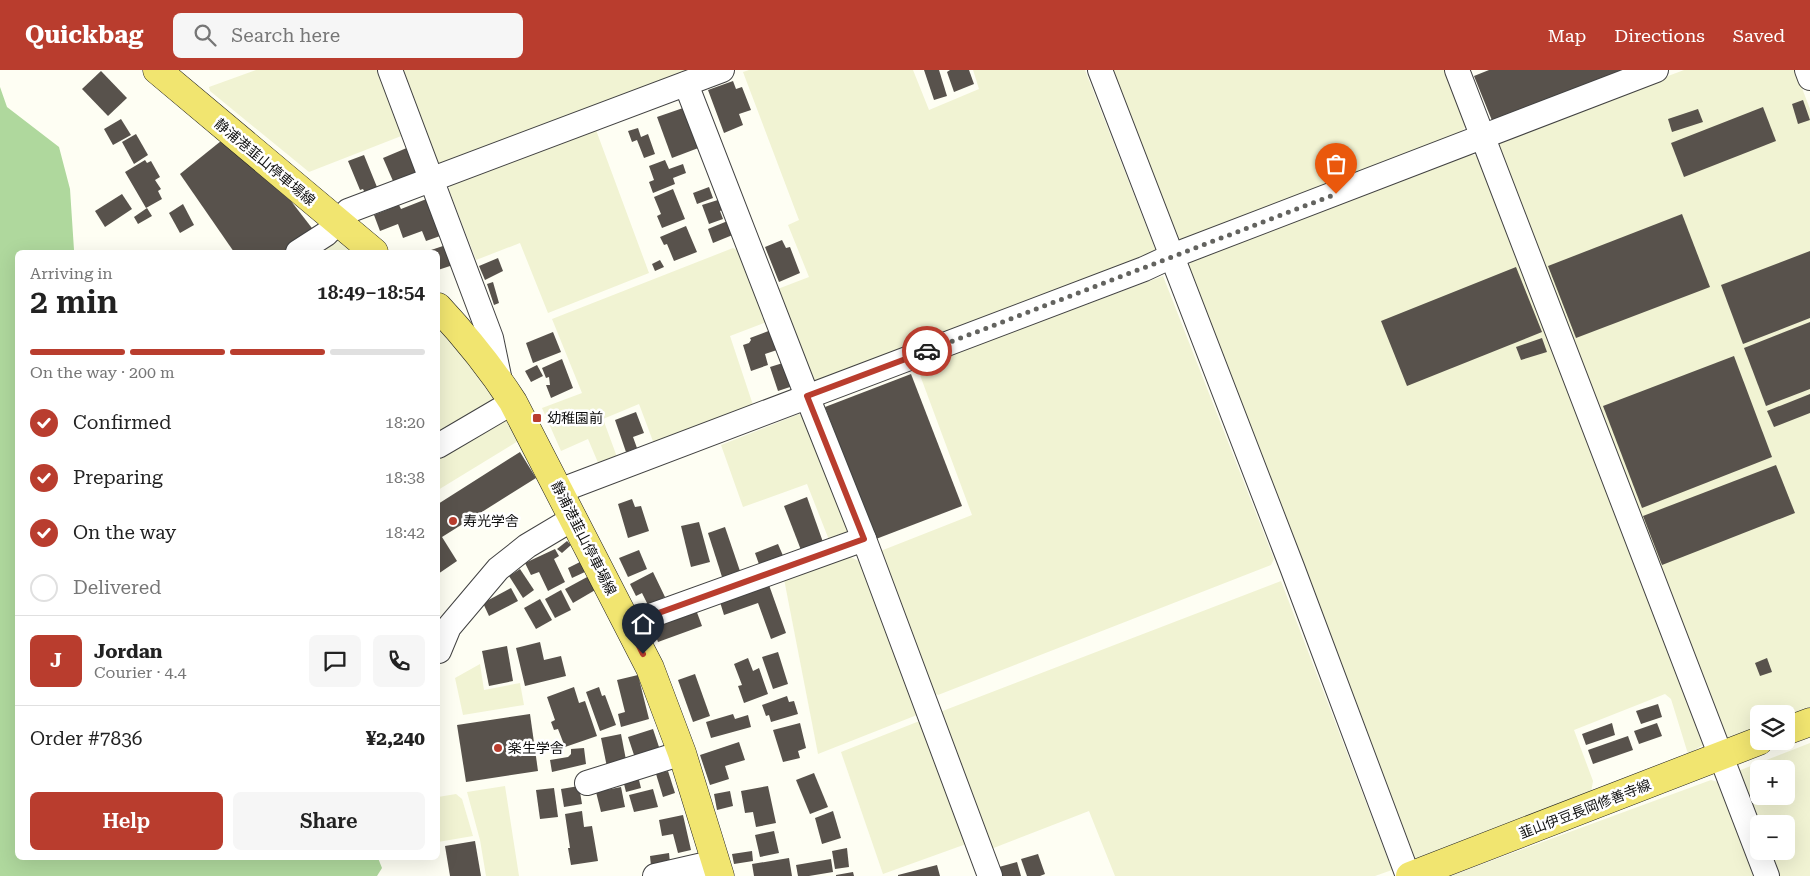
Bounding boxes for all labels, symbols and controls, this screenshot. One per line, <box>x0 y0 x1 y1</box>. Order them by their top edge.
search box <box>173 13 523 58</box>
text: Quickbag <box>25 21 143 49</box>
icon: search <box>191 21 219 49</box>
text: Search here <box>231 24 340 47</box>
text: Map <box>1548 25 1586 46</box>
text: Directions <box>1614 25 1705 46</box>
text: Saved <box>1733 25 1785 46</box>
street label: 静浦港韮山停車場線 <box>212 115 318 209</box>
pin <box>1315 143 1357 194</box>
icon: bag <box>1322 150 1350 178</box>
text: Arriving in <box>30 264 113 283</box>
text: 18:49–18:54 <box>317 281 425 304</box>
text: 2 min <box>30 283 118 321</box>
courier <box>902 326 952 376</box>
icon: car <box>913 337 941 365</box>
text: On the way · 200 m <box>30 363 175 382</box>
icon: check <box>30 409 58 437</box>
place label: 幼稚園前 <box>547 410 603 426</box>
text: Confirmed <box>73 411 171 434</box>
marker: 幼稚園前 <box>531 412 543 424</box>
text: 18:20 <box>385 413 425 432</box>
icon: check <box>30 464 58 492</box>
text: Preparing <box>73 466 163 489</box>
text: 18:38 <box>385 468 425 487</box>
street label: 静浦港韮山停車場線 <box>548 478 620 598</box>
place label: 寿光学舎 <box>463 513 519 529</box>
marker: 寿光学舎 <box>447 515 459 527</box>
icon: check <box>30 519 58 547</box>
text: On the way <box>73 521 176 544</box>
text: 18:42 <box>385 523 425 542</box>
text: Delivered <box>73 576 161 599</box>
pin <box>622 603 664 654</box>
icon: home <box>629 610 657 638</box>
button: chat <box>309 635 361 687</box>
button: phone <box>373 635 425 687</box>
text: Jordan <box>94 640 163 663</box>
text: J <box>50 649 62 672</box>
text: Courier · 4.4 <box>94 663 187 682</box>
map controls <box>1750 705 1795 860</box>
button: layers <box>1750 705 1795 750</box>
text: Order #7836 <box>30 727 142 750</box>
text: ¥2,240 <box>366 727 425 750</box>
place label: 楽生学舎 <box>508 740 564 756</box>
marker: 楽生学舎 <box>492 742 504 754</box>
button: + <box>1750 760 1795 805</box>
street label: 韮山伊豆長岡修善寺線 <box>1517 776 1653 842</box>
button: Help <box>30 792 223 850</box>
button: Share <box>233 792 425 850</box>
button: − <box>1750 815 1795 860</box>

